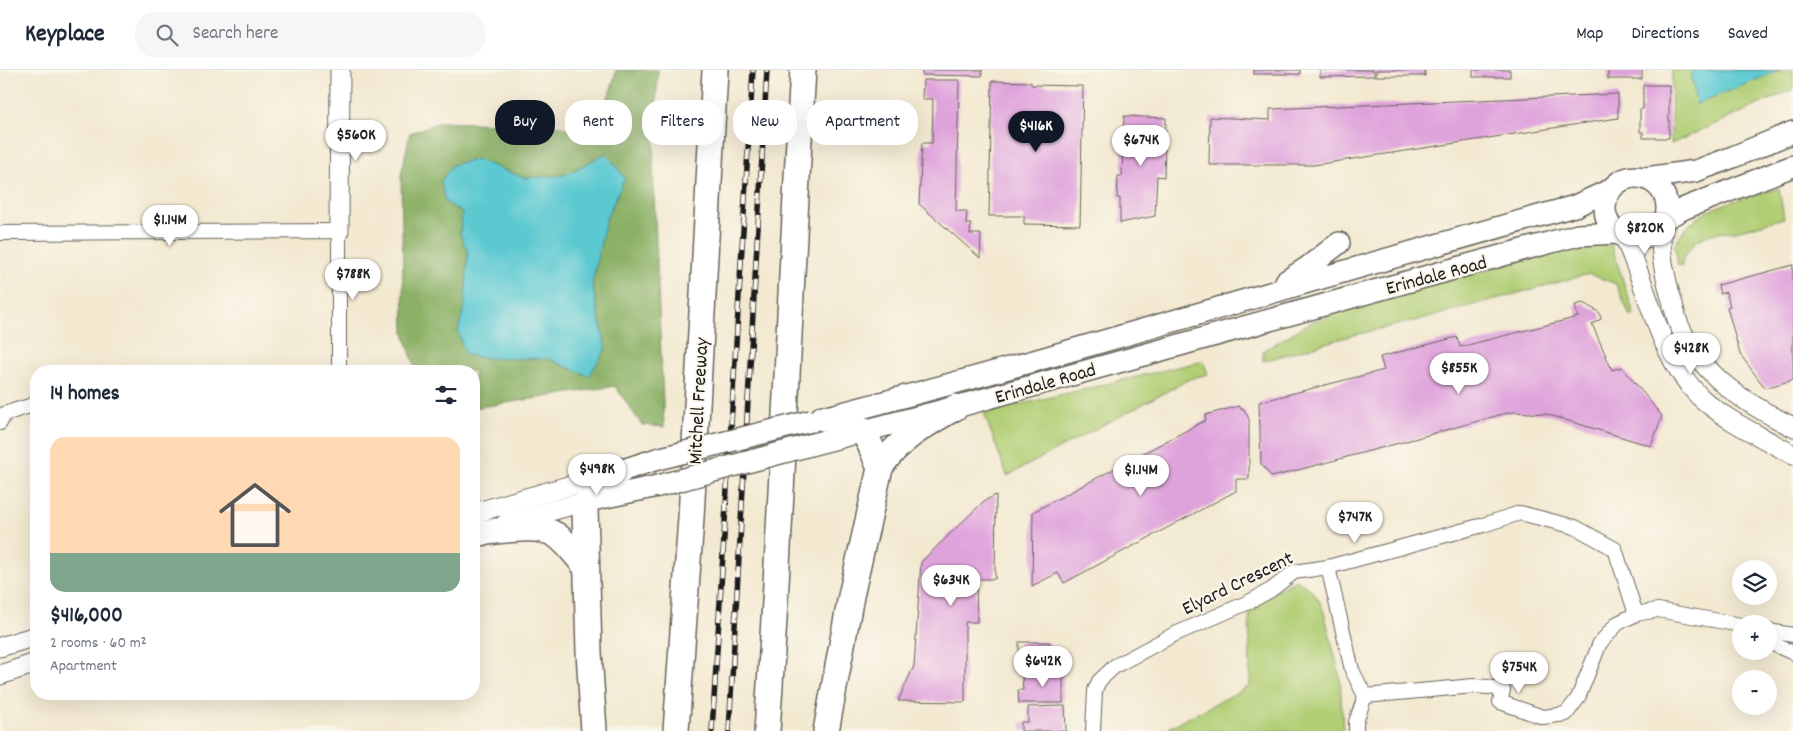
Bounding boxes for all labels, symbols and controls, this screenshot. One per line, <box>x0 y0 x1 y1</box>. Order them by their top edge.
search box <box>135 12 485 57</box>
text: Keyplace <box>25 18 105 52</box>
icon: search <box>153 21 181 49</box>
text: Search here <box>193 21 278 48</box>
text: Map <box>1576 22 1603 47</box>
text: Directions <box>1631 22 1700 47</box>
text: Saved <box>1728 22 1768 47</box>
chip: Buy <box>495 100 555 145</box>
chip: Rent <box>565 100 632 145</box>
chip: Filters <box>642 100 723 145</box>
chip: New <box>733 100 797 145</box>
chip: Apartment <box>807 100 918 145</box>
pin: $416K <box>1001 111 1071 153</box>
text: $416K <box>1019 115 1053 138</box>
pin: $560K <box>321 119 391 162</box>
text: $560K <box>336 124 376 147</box>
pin: $674K <box>1106 124 1176 167</box>
text: $674K <box>1123 129 1159 152</box>
pin: $1.14M <box>129 204 211 247</box>
text: $1.14M <box>153 209 187 232</box>
pin: $820K <box>1610 212 1680 255</box>
text: $820K <box>1626 217 1664 240</box>
street label: Erindale Road <box>1383 250 1490 304</box>
pin: $788K <box>318 258 388 301</box>
text: $788K <box>336 263 370 286</box>
pin: $428K <box>1656 332 1726 375</box>
street label: Mitchell Freeway <box>683 336 717 465</box>
text: $428K <box>1673 337 1709 360</box>
pin: $855K <box>1424 352 1494 395</box>
street label: Erindale Road <box>992 357 1100 413</box>
text: $855K <box>1441 357 1477 380</box>
text: 14 homes <box>50 380 120 410</box>
icon: filters <box>432 381 460 409</box>
pin: $498K <box>562 454 632 496</box>
pin: $1.14M <box>1100 454 1182 497</box>
text: $498K <box>579 458 615 481</box>
text: $1.14M <box>1124 459 1158 482</box>
icon: home <box>210 470 300 560</box>
pin: $747K <box>1320 502 1390 544</box>
text: $747K <box>1338 506 1372 529</box>
street label: Elyard Crescent <box>1178 546 1299 624</box>
map controls <box>1732 560 1777 715</box>
button: layers <box>1732 560 1777 605</box>
pin: $634K <box>916 564 986 607</box>
text: $634K <box>932 569 970 592</box>
text: $416,000 <box>50 602 123 632</box>
button: + <box>1732 615 1777 660</box>
text: 2 rooms · 60 m² <box>50 632 147 655</box>
pin: $642K <box>1008 646 1078 688</box>
text: $642K <box>1025 650 1061 673</box>
pin: $754K <box>1484 652 1554 694</box>
text: Apartment <box>50 655 117 678</box>
text: $754K <box>1501 656 1537 679</box>
button: − <box>1732 670 1777 715</box>

